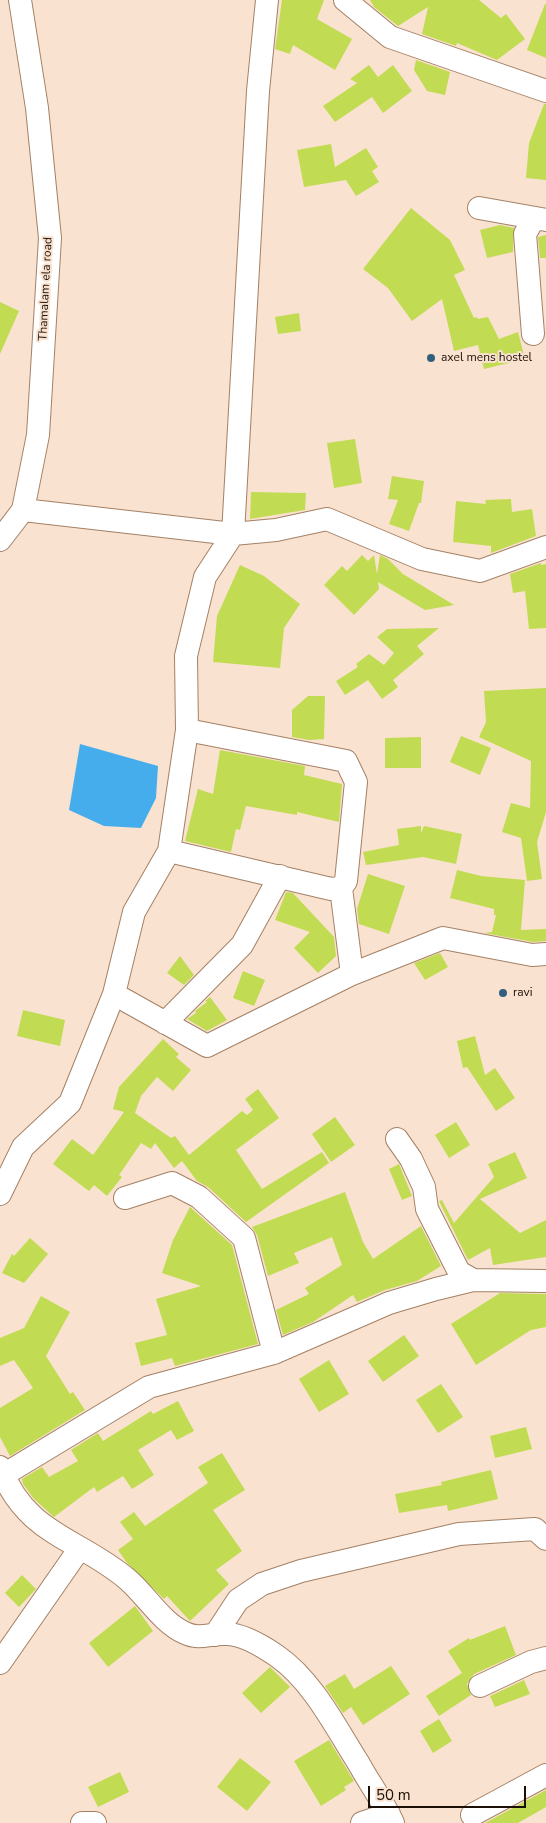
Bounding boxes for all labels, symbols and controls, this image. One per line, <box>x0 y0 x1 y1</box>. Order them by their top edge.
street label: Thamalam ela road <box>36 237 56 341</box>
place label: axel mens hostel <box>441 351 532 365</box>
marker: axel mens hostel <box>425 352 437 364</box>
place label: ravi <box>513 986 532 1000</box>
marker: ravi <box>497 987 509 999</box>
scale bar <box>371 1776 528 1808</box>
text: 50 m <box>376 1785 411 1805</box>

